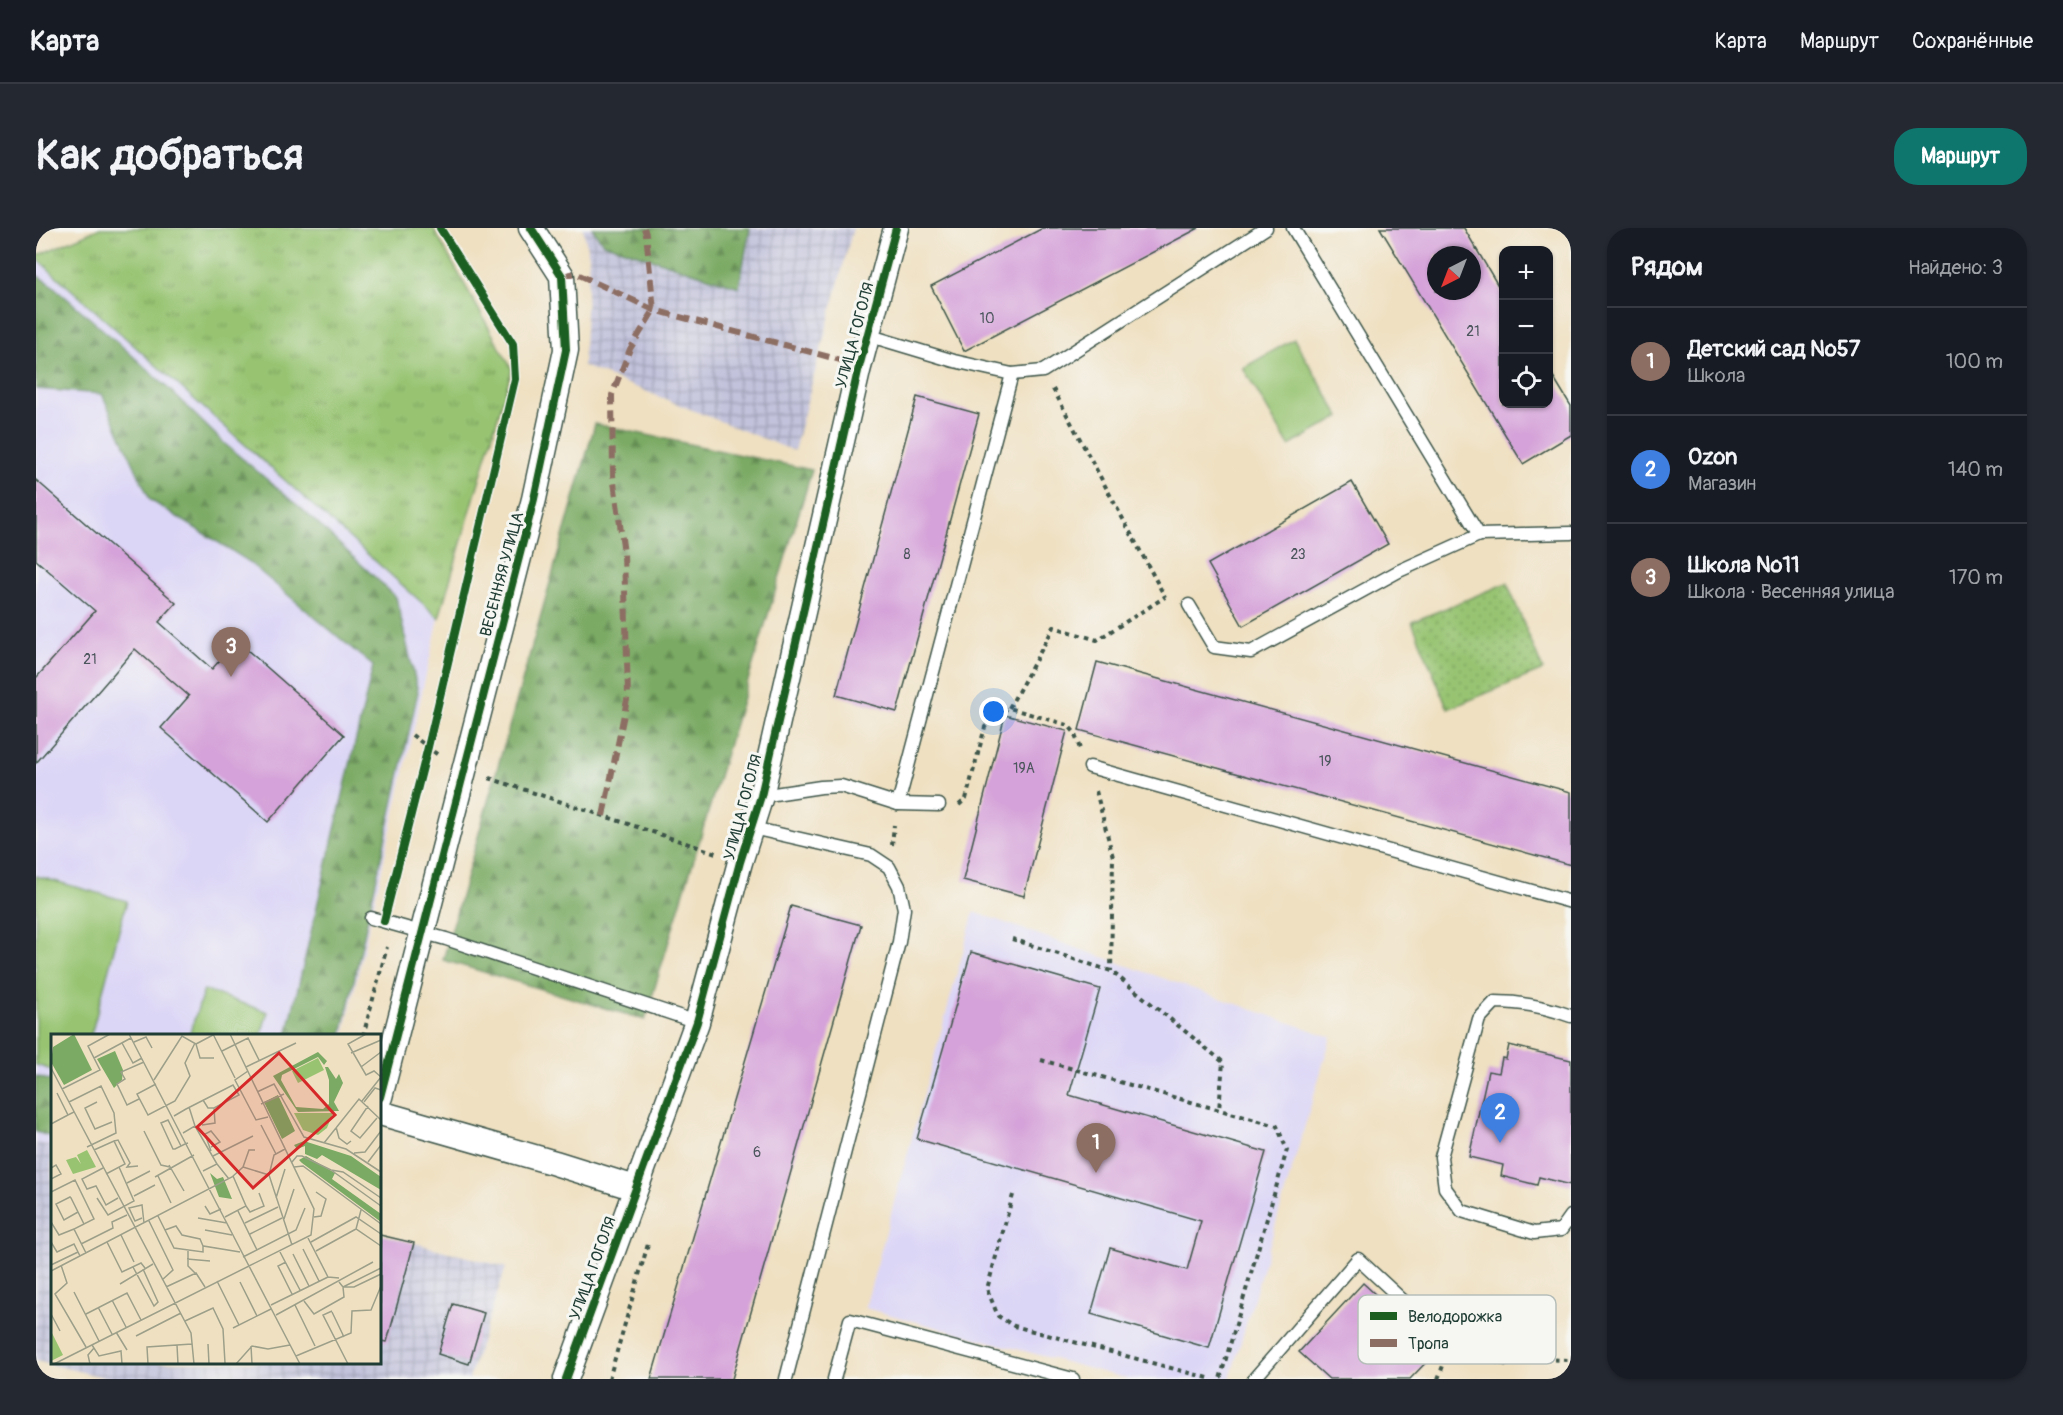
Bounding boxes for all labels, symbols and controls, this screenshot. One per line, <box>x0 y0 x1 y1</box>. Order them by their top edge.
text: Карта <box>30 24 99 59</box>
text: Карта <box>1715 28 1767 55</box>
text: Маршрут <box>1800 28 1879 55</box>
text: Сохранённые <box>1912 28 2033 55</box>
button: Маршрут <box>1894 128 2027 185</box>
text: Как добраться <box>36 130 303 182</box>
north arrow <box>1427 246 1481 300</box>
map controls <box>1499 246 1553 408</box>
button: + <box>1499 246 1553 300</box>
text: Рядом <box>1631 251 1703 283</box>
text: Найдено: 3 <box>1908 255 2003 280</box>
street label: УЛИЦА ГОГОЛЯ <box>831 280 879 390</box>
button: − <box>1499 300 1553 354</box>
house number: 10 <box>979 310 995 327</box>
house number: 21 <box>1466 323 1480 340</box>
text: Детский сад №57 <box>1688 335 1860 363</box>
text: 1 <box>1647 349 1654 374</box>
text: 100 m <box>1946 349 2003 374</box>
button: locate <box>1499 354 1553 408</box>
text: Школа <box>1688 363 1745 388</box>
text: Ozon <box>1688 443 1737 471</box>
text: 2 <box>1645 457 1656 482</box>
text: 140 m <box>1948 457 2003 482</box>
text: Магазин <box>1688 471 1756 496</box>
street label: ВЕСЕННЯЯ УЛИЦА <box>476 510 528 639</box>
house number: 8 <box>903 546 911 563</box>
house number: 23 <box>1290 546 1306 563</box>
text: Школа №11 <box>1688 551 1800 579</box>
text: 3 <box>1645 565 1656 590</box>
text: 170 m <box>1949 565 2003 590</box>
text: Школа · Весенняя улица <box>1688 579 1894 604</box>
pin: 3 <box>212 628 250 677</box>
house number: 21 <box>83 651 97 668</box>
your location <box>979 697 1008 726</box>
street label: УЛИЦА ГОГОЛЯ <box>719 752 767 862</box>
house number: 19 <box>1319 753 1331 770</box>
house number: 19А <box>1013 760 1035 777</box>
inset map <box>51 1034 381 1364</box>
pin: 2 <box>1480 1094 1520 1143</box>
pin: 1 <box>1076 1124 1116 1173</box>
house number: 6 <box>753 1144 761 1161</box>
street label: УЛИЦА ГОГОЛЯ <box>565 1214 621 1323</box>
legend <box>1358 1295 1556 1364</box>
text: Велодорожка <box>1408 1307 1502 1327</box>
text: Тропа <box>1408 1334 1449 1354</box>

